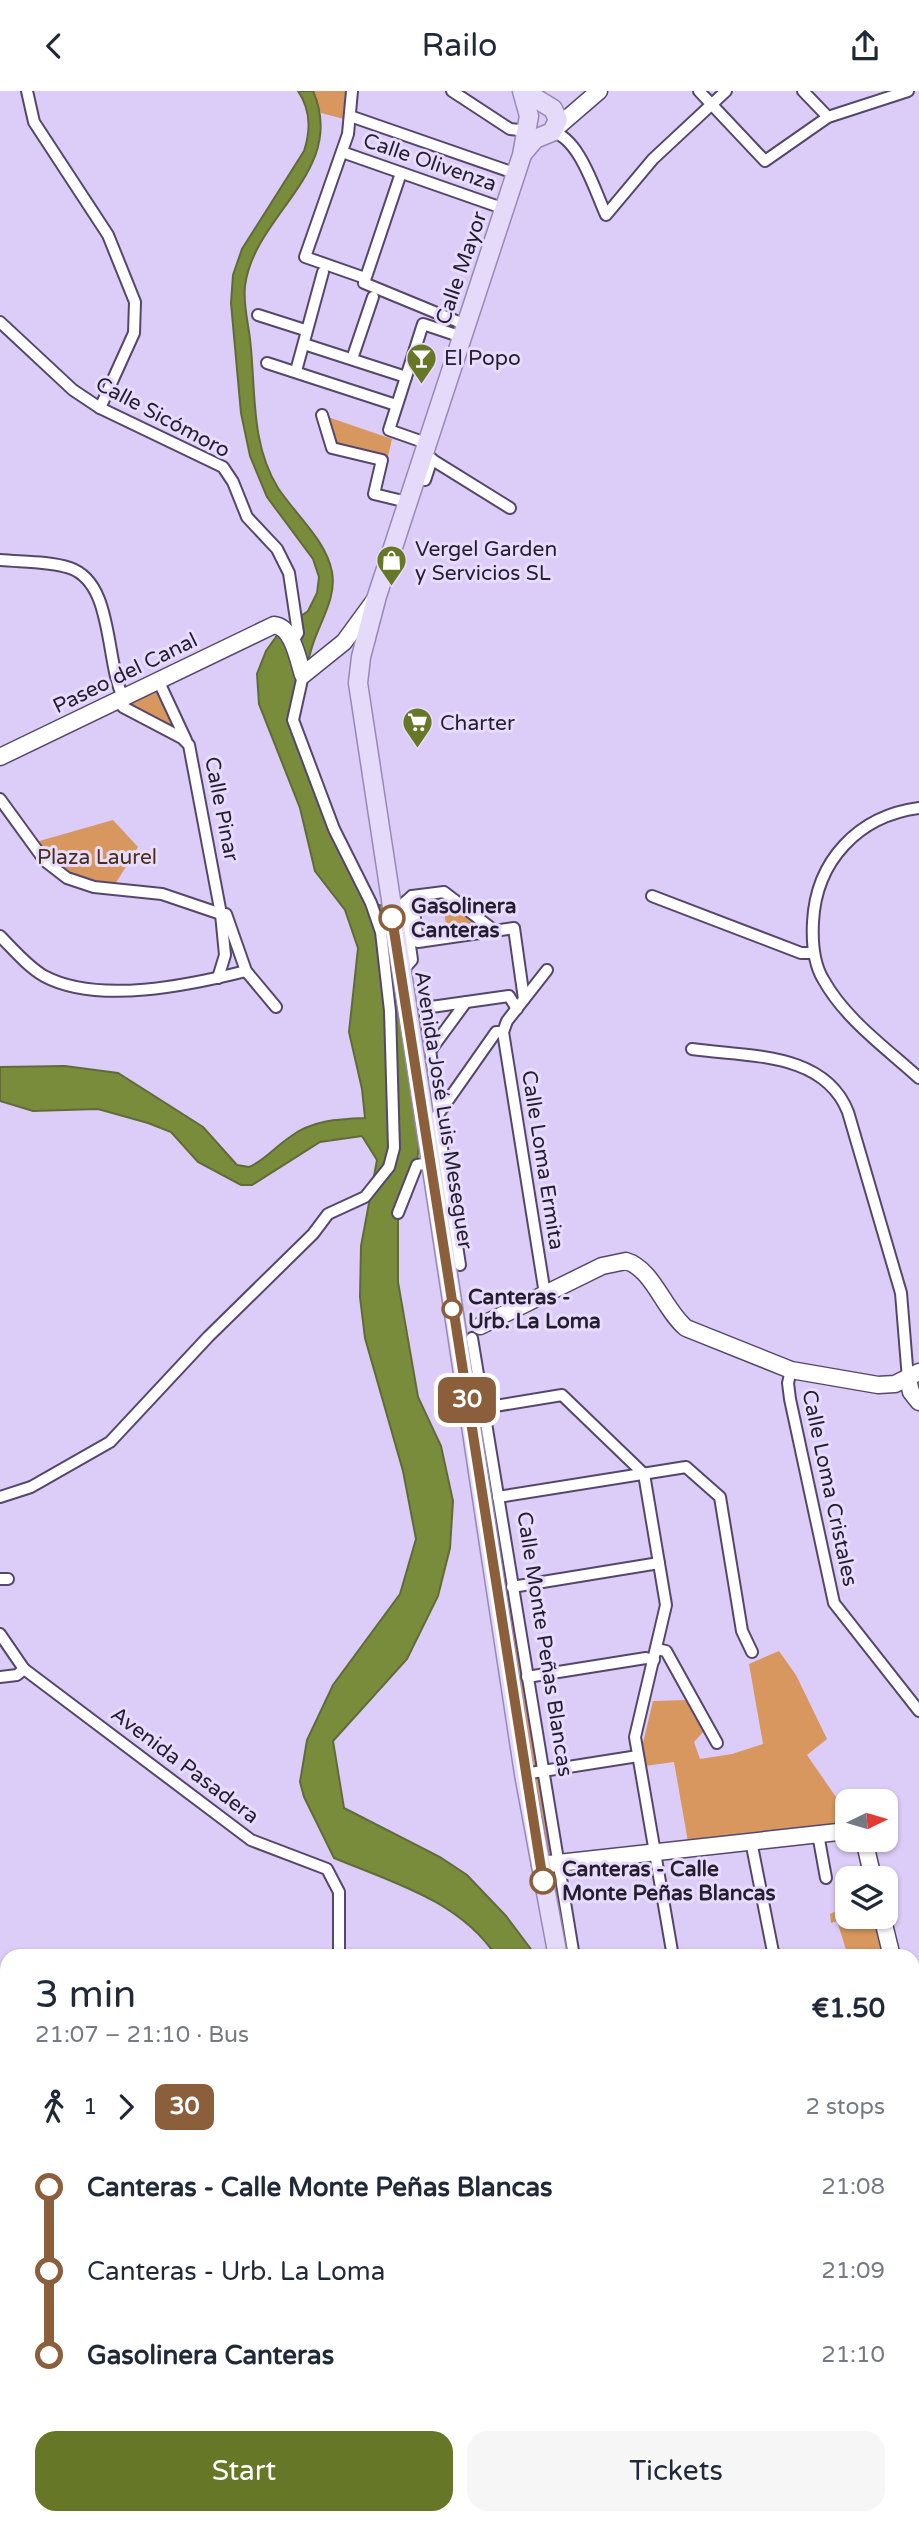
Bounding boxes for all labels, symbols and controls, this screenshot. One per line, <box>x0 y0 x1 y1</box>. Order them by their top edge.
icon: back <box>35 27 73 65</box>
text: Railo <box>421 27 498 65</box>
icon: share <box>846 27 884 65</box>
street label: Calle Olivenza <box>360 128 500 197</box>
street label: Calle Mayor <box>430 208 493 328</box>
bar icon: El Popo <box>404 341 438 385</box>
place label: El Popo <box>444 346 521 371</box>
street label: Calle Sicómoro <box>91 372 234 463</box>
place label: Vergel Garden y Servicios SL <box>415 537 557 586</box>
shop icon: Vergel Garden y Servicios SL <box>375 544 409 588</box>
street label: Paseo del Canal <box>49 628 202 719</box>
supermarket icon: Charter <box>400 706 434 750</box>
place label: Charter <box>440 711 515 736</box>
street label: Calle Pinar <box>199 755 244 864</box>
park label: Plaza Laurel <box>37 845 157 870</box>
place label: Gasolinera Canteras <box>411 894 517 943</box>
marker: Gasolinera Canteras <box>379 905 405 931</box>
street label: Avenida José Luis Meseguer <box>409 969 478 1251</box>
street label: Calle Loma Ermita <box>516 1069 569 1252</box>
place label: Canteras - Urb. La Loma <box>468 1285 601 1334</box>
marker: Canteras - Urb. La Loma <box>442 1299 462 1319</box>
line badge: 30 <box>435 1377 498 1423</box>
text: 30 <box>452 1385 482 1414</box>
street label: Calle Loma Cristales <box>796 1388 863 1589</box>
street label: Calle Monte Peñas Blancas <box>511 1510 578 1778</box>
street label: Avenida Pasadera <box>106 1702 264 1829</box>
north arrow <box>835 1789 898 1851</box>
map controls <box>835 1789 898 1929</box>
place label: Canteras - Calle Monte Peñas Blancas <box>562 1857 776 1906</box>
button: layers <box>835 1866 898 1929</box>
marker: Canteras - Calle Monte Peñas Blancas <box>530 1868 556 1894</box>
text: 3 min <box>35 1972 136 2018</box>
text: €1.50 <box>812 1993 885 2024</box>
text: 21:07 – 21:10 · Bus <box>35 2021 249 2049</box>
icon: walk <box>35 2088 73 2126</box>
icon: forward <box>107 2088 145 2126</box>
text: 30 <box>169 2092 200 2121</box>
text: 1 <box>83 2093 97 2121</box>
text: 2 stops <box>805 2093 885 2121</box>
text: Canteras - Calle Monte Peñas Blancas <box>87 2172 552 2203</box>
text: 21:08 <box>821 2173 885 2201</box>
text: Canteras - Urb. La Loma <box>87 2256 385 2287</box>
text: 21:09 <box>821 2257 885 2285</box>
text: Gasolinera Canteras <box>87 2340 334 2371</box>
text: 21:10 <box>821 2341 885 2369</box>
button: Start <box>35 2431 453 2511</box>
button: Tickets <box>467 2431 885 2511</box>

